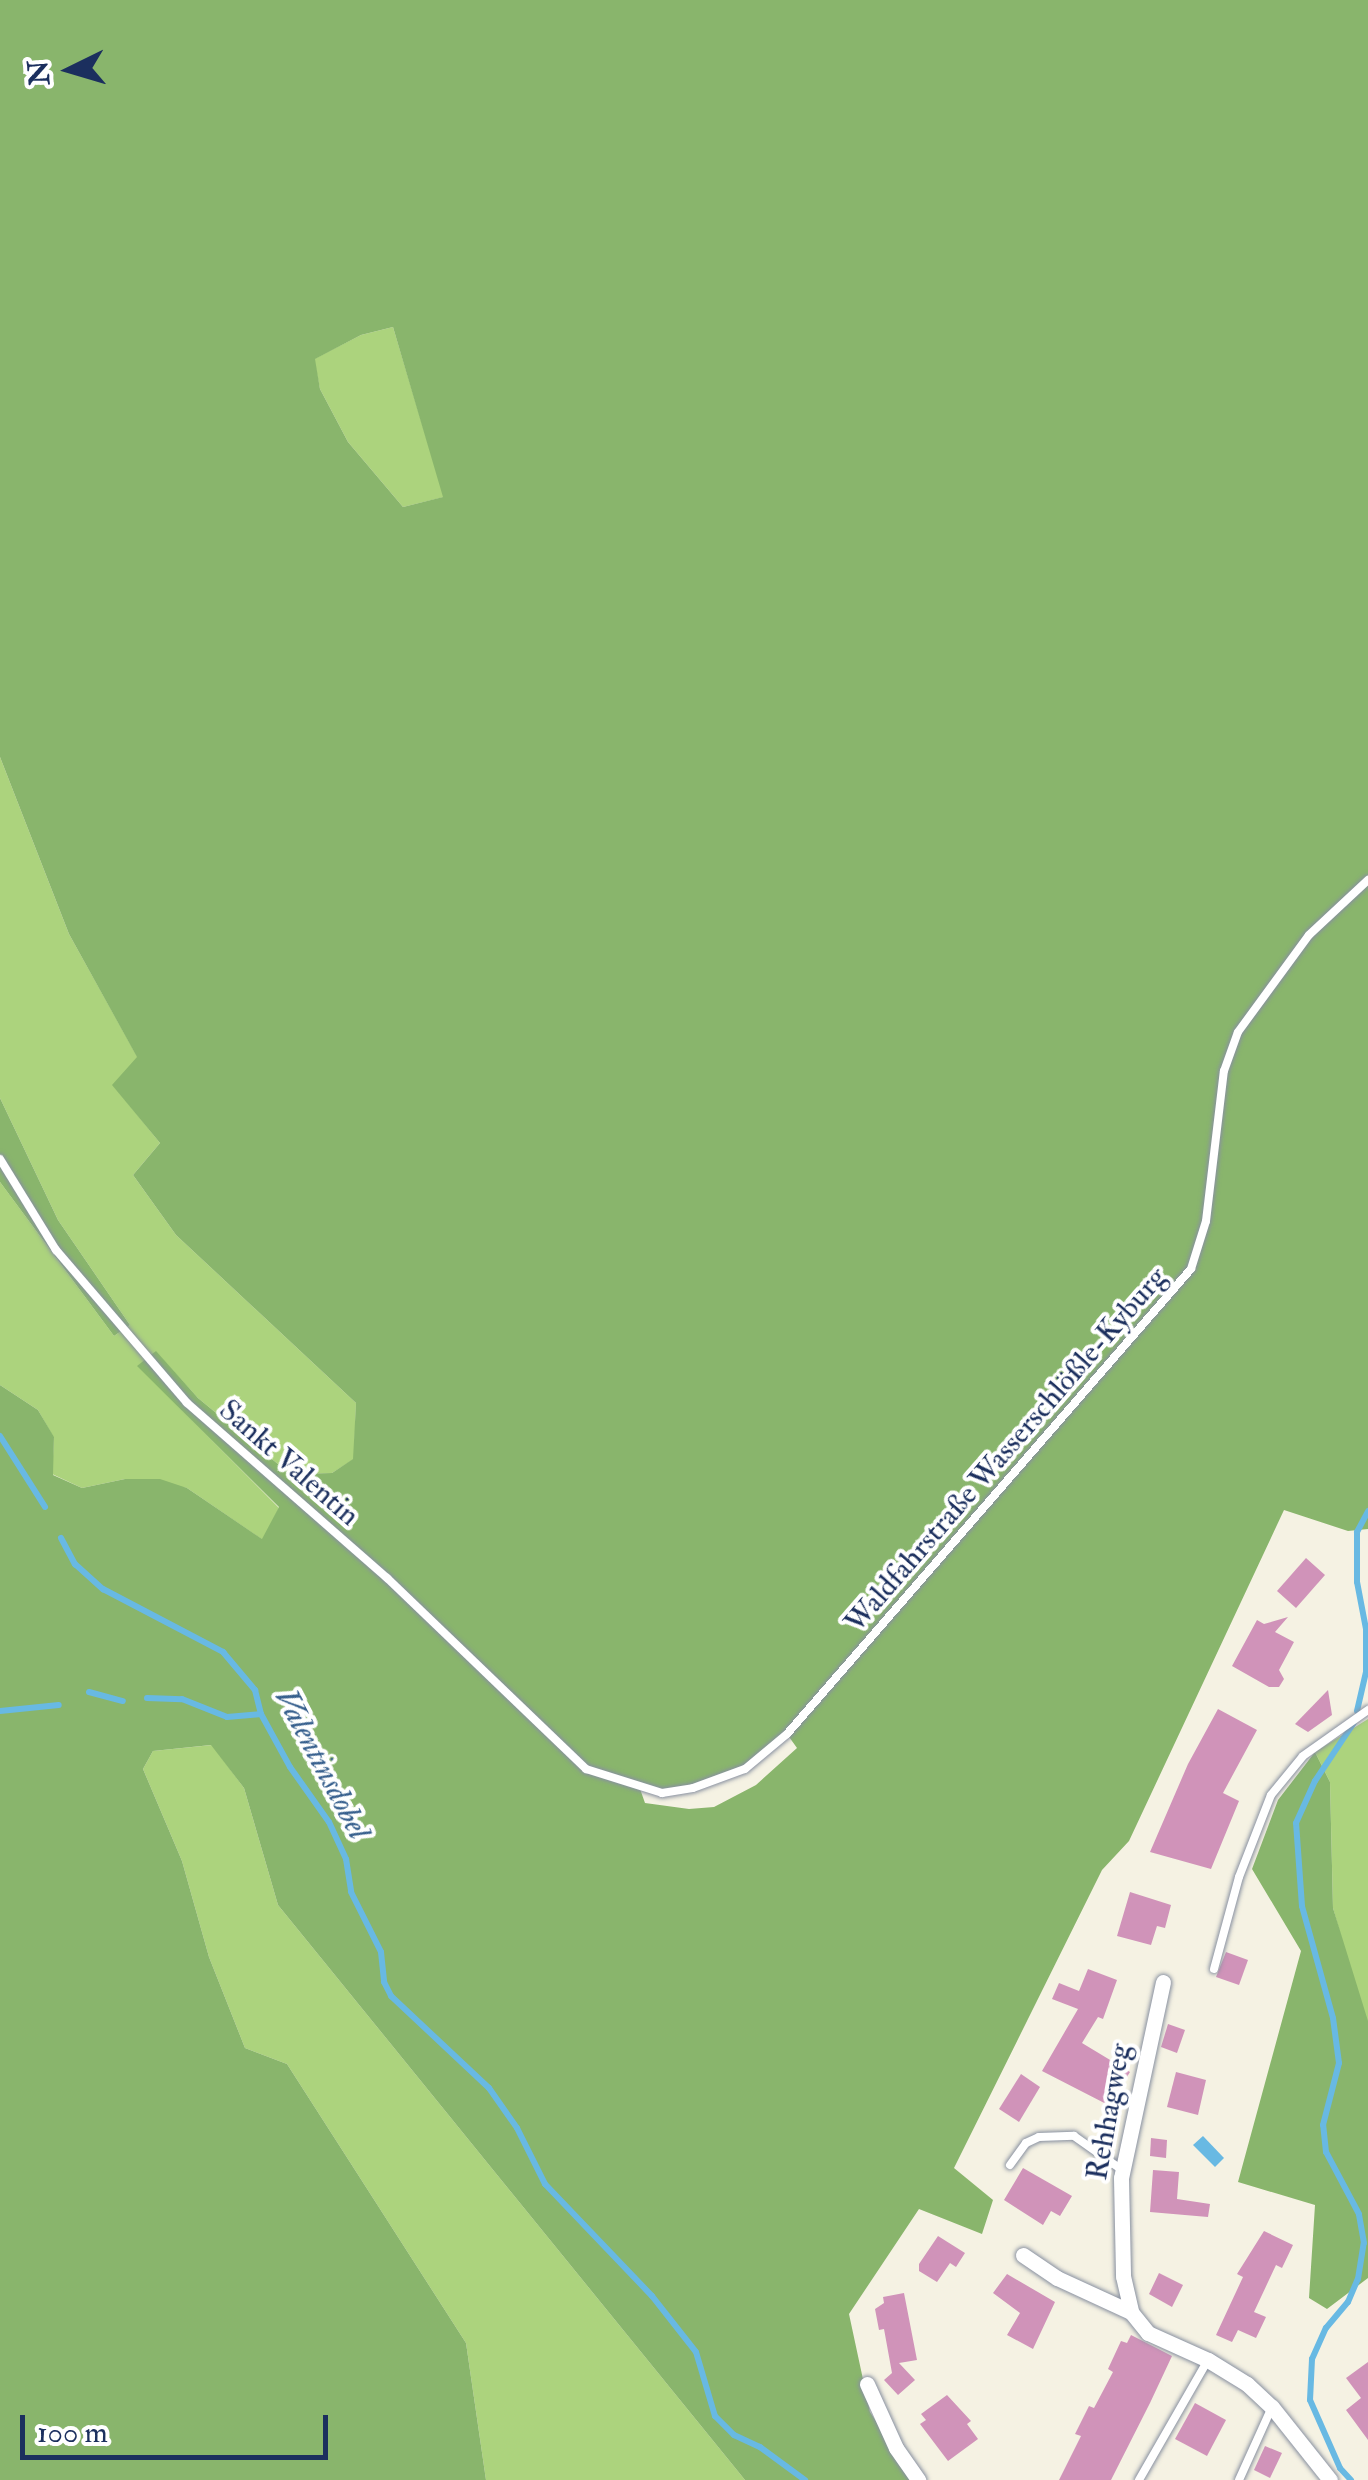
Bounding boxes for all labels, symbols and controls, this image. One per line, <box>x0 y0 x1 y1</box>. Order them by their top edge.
north arrow <box>20 20 120 120</box>
text: N <box>21 59 58 87</box>
street label: Waldfahrstraße Wasserschlößle-Kyburg <box>837 1260 1175 1640</box>
street label: Sankt Valentin <box>211 1392 367 1534</box>
water label: Valentinsdobel <box>266 1682 378 1846</box>
street label: Rehhagweg <box>1079 2041 1139 2183</box>
scale bar <box>25 2395 332 2457</box>
text: 100 m <box>37 2414 108 2451</box>

